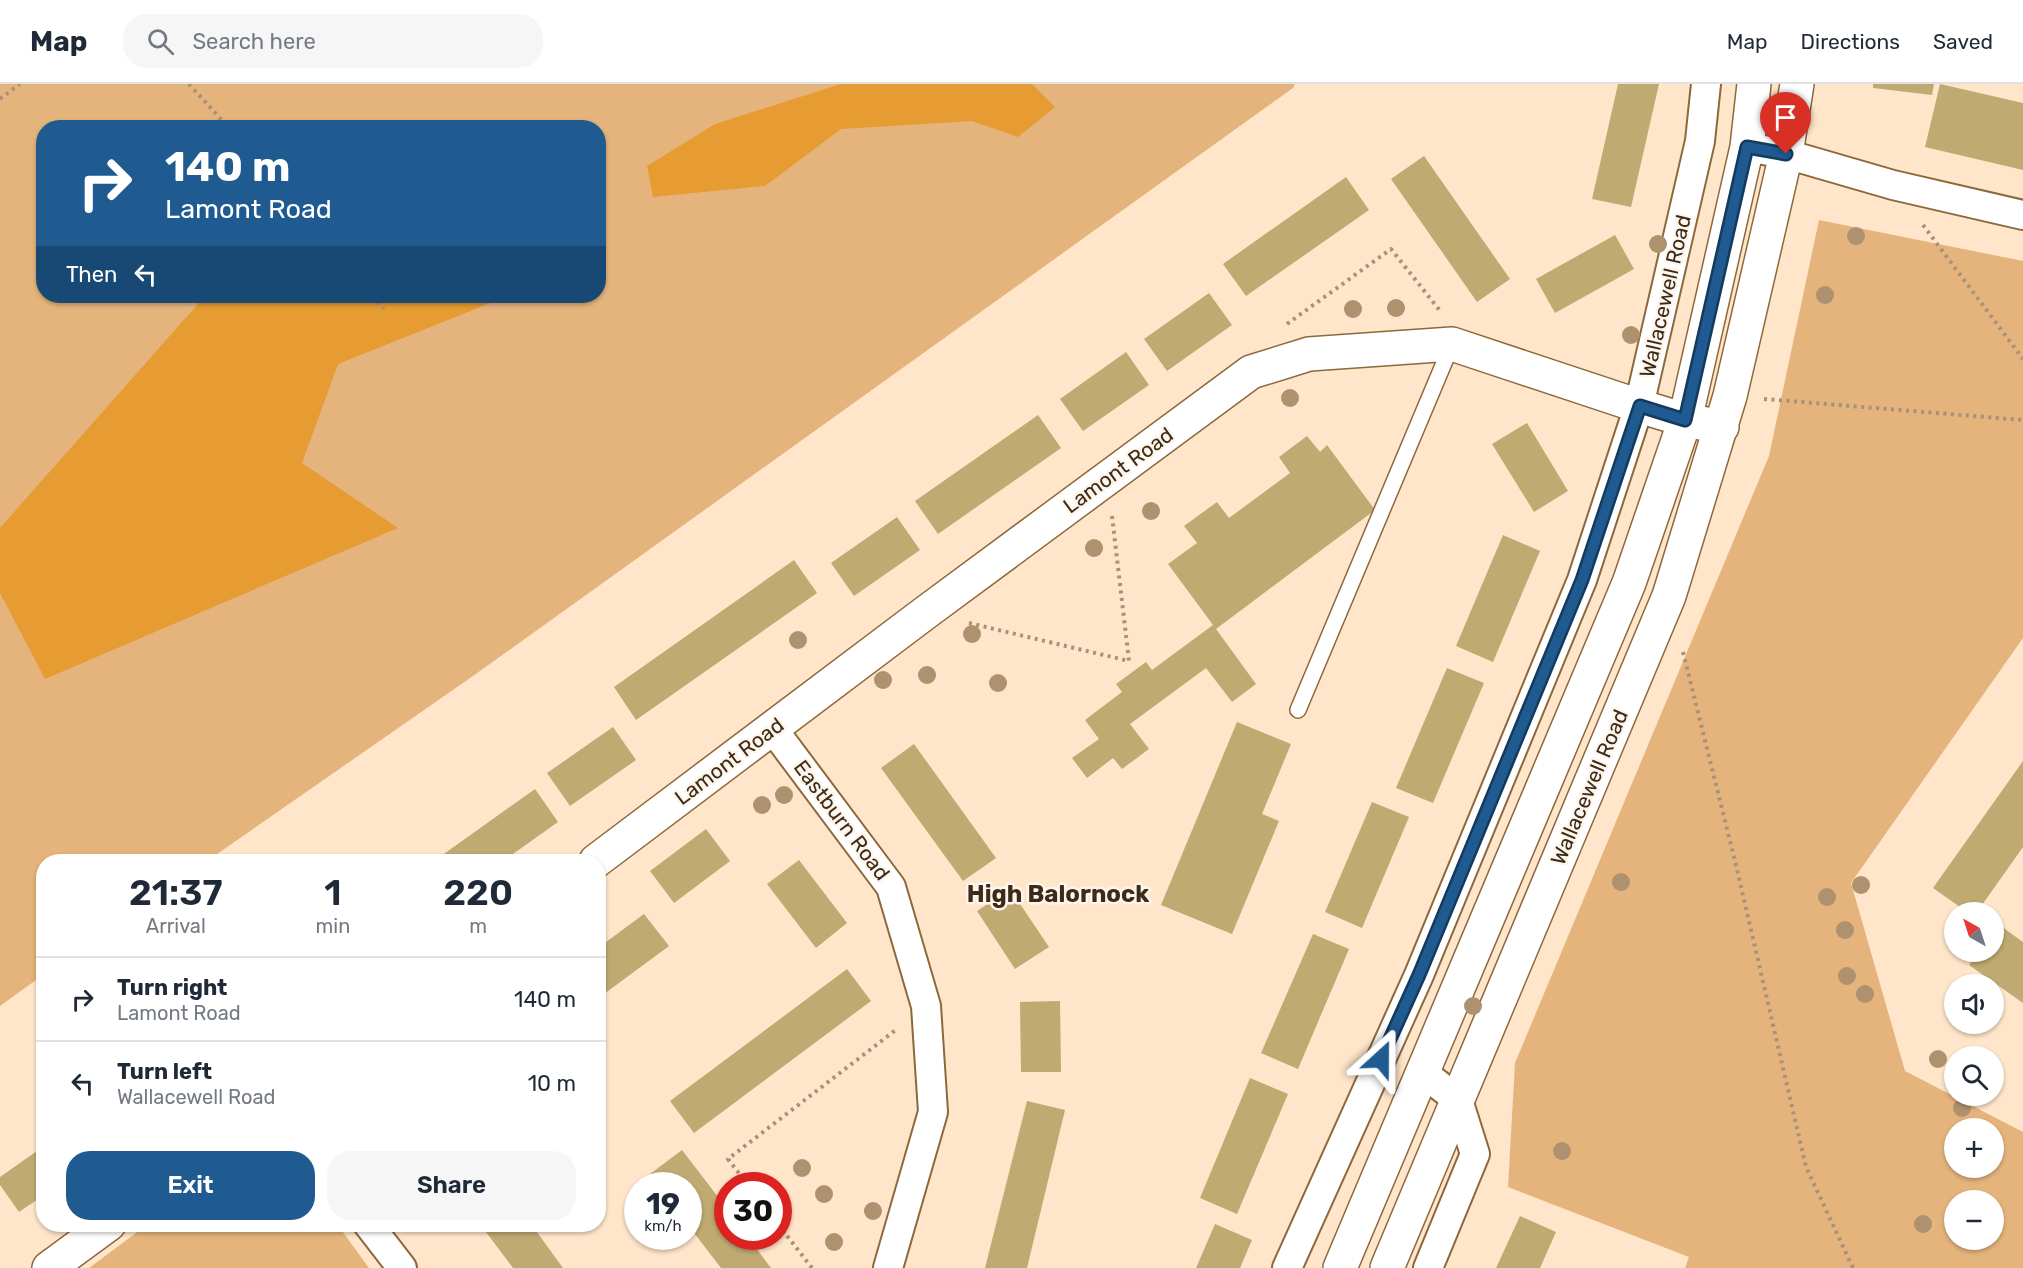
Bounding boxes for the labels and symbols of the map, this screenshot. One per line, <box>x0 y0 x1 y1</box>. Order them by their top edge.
pin <box>1760 92 1811 154</box>
street label: Wallacewell Road <box>1634 212 1696 380</box>
street label: Lamont Road <box>1058 422 1178 518</box>
street label: Wallacewell Road <box>1545 706 1633 868</box>
street label: Lamont Road <box>670 712 788 810</box>
street label: Eastburn Road <box>789 755 895 885</box>
district label: High Balornock <box>967 880 1149 908</box>
north arrow <box>1944 902 2004 962</box>
position arrow <box>1349 1027 1413 1091</box>
speed limit sign: 30 <box>714 1172 792 1250</box>

